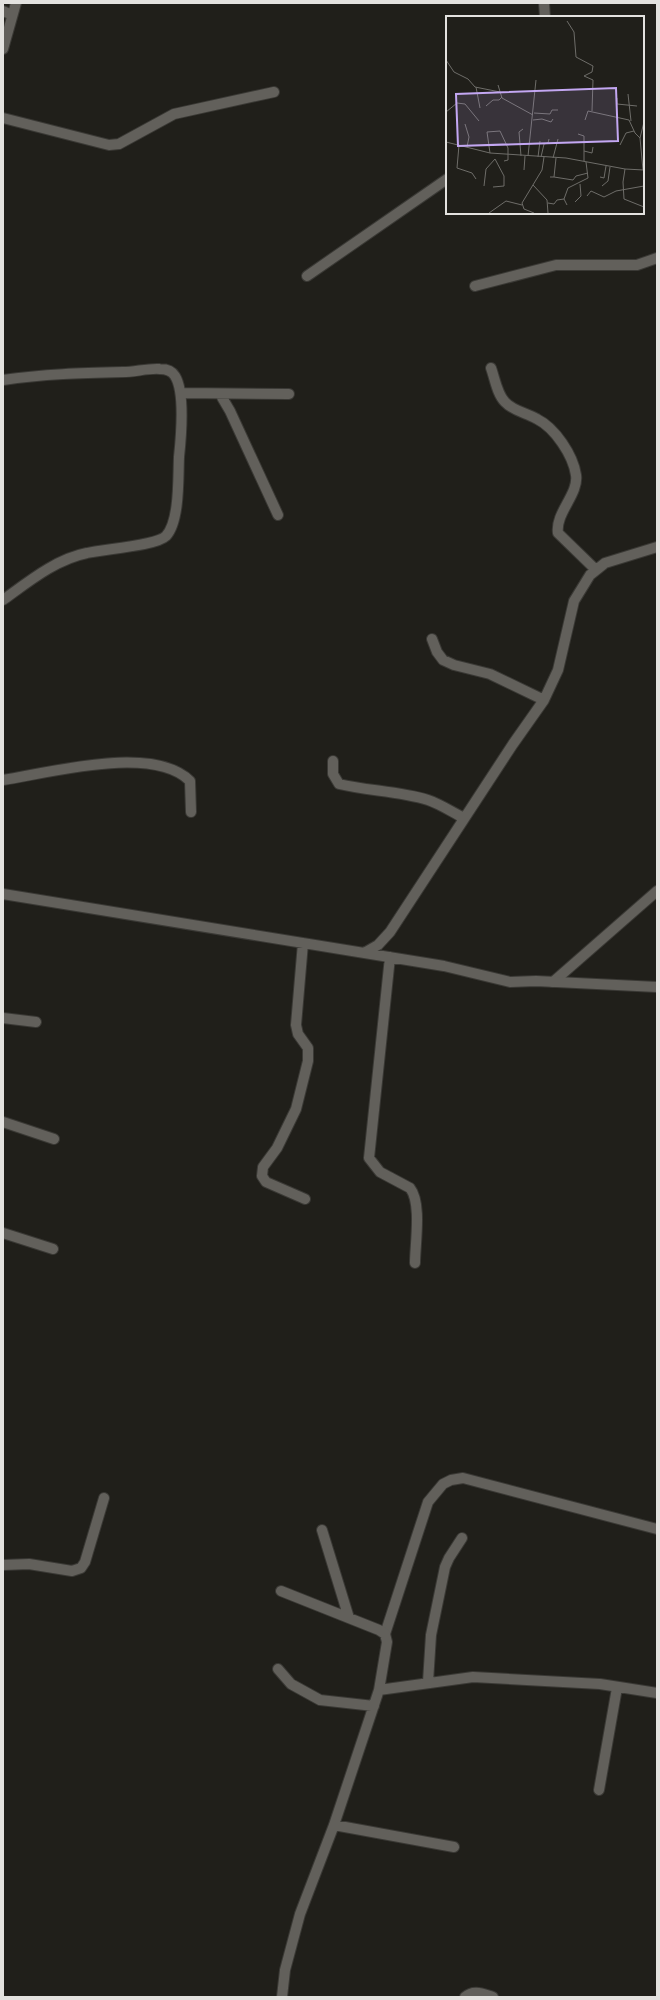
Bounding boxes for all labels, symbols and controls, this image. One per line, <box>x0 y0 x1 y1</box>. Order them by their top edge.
inset map <box>446 16 644 214</box>

